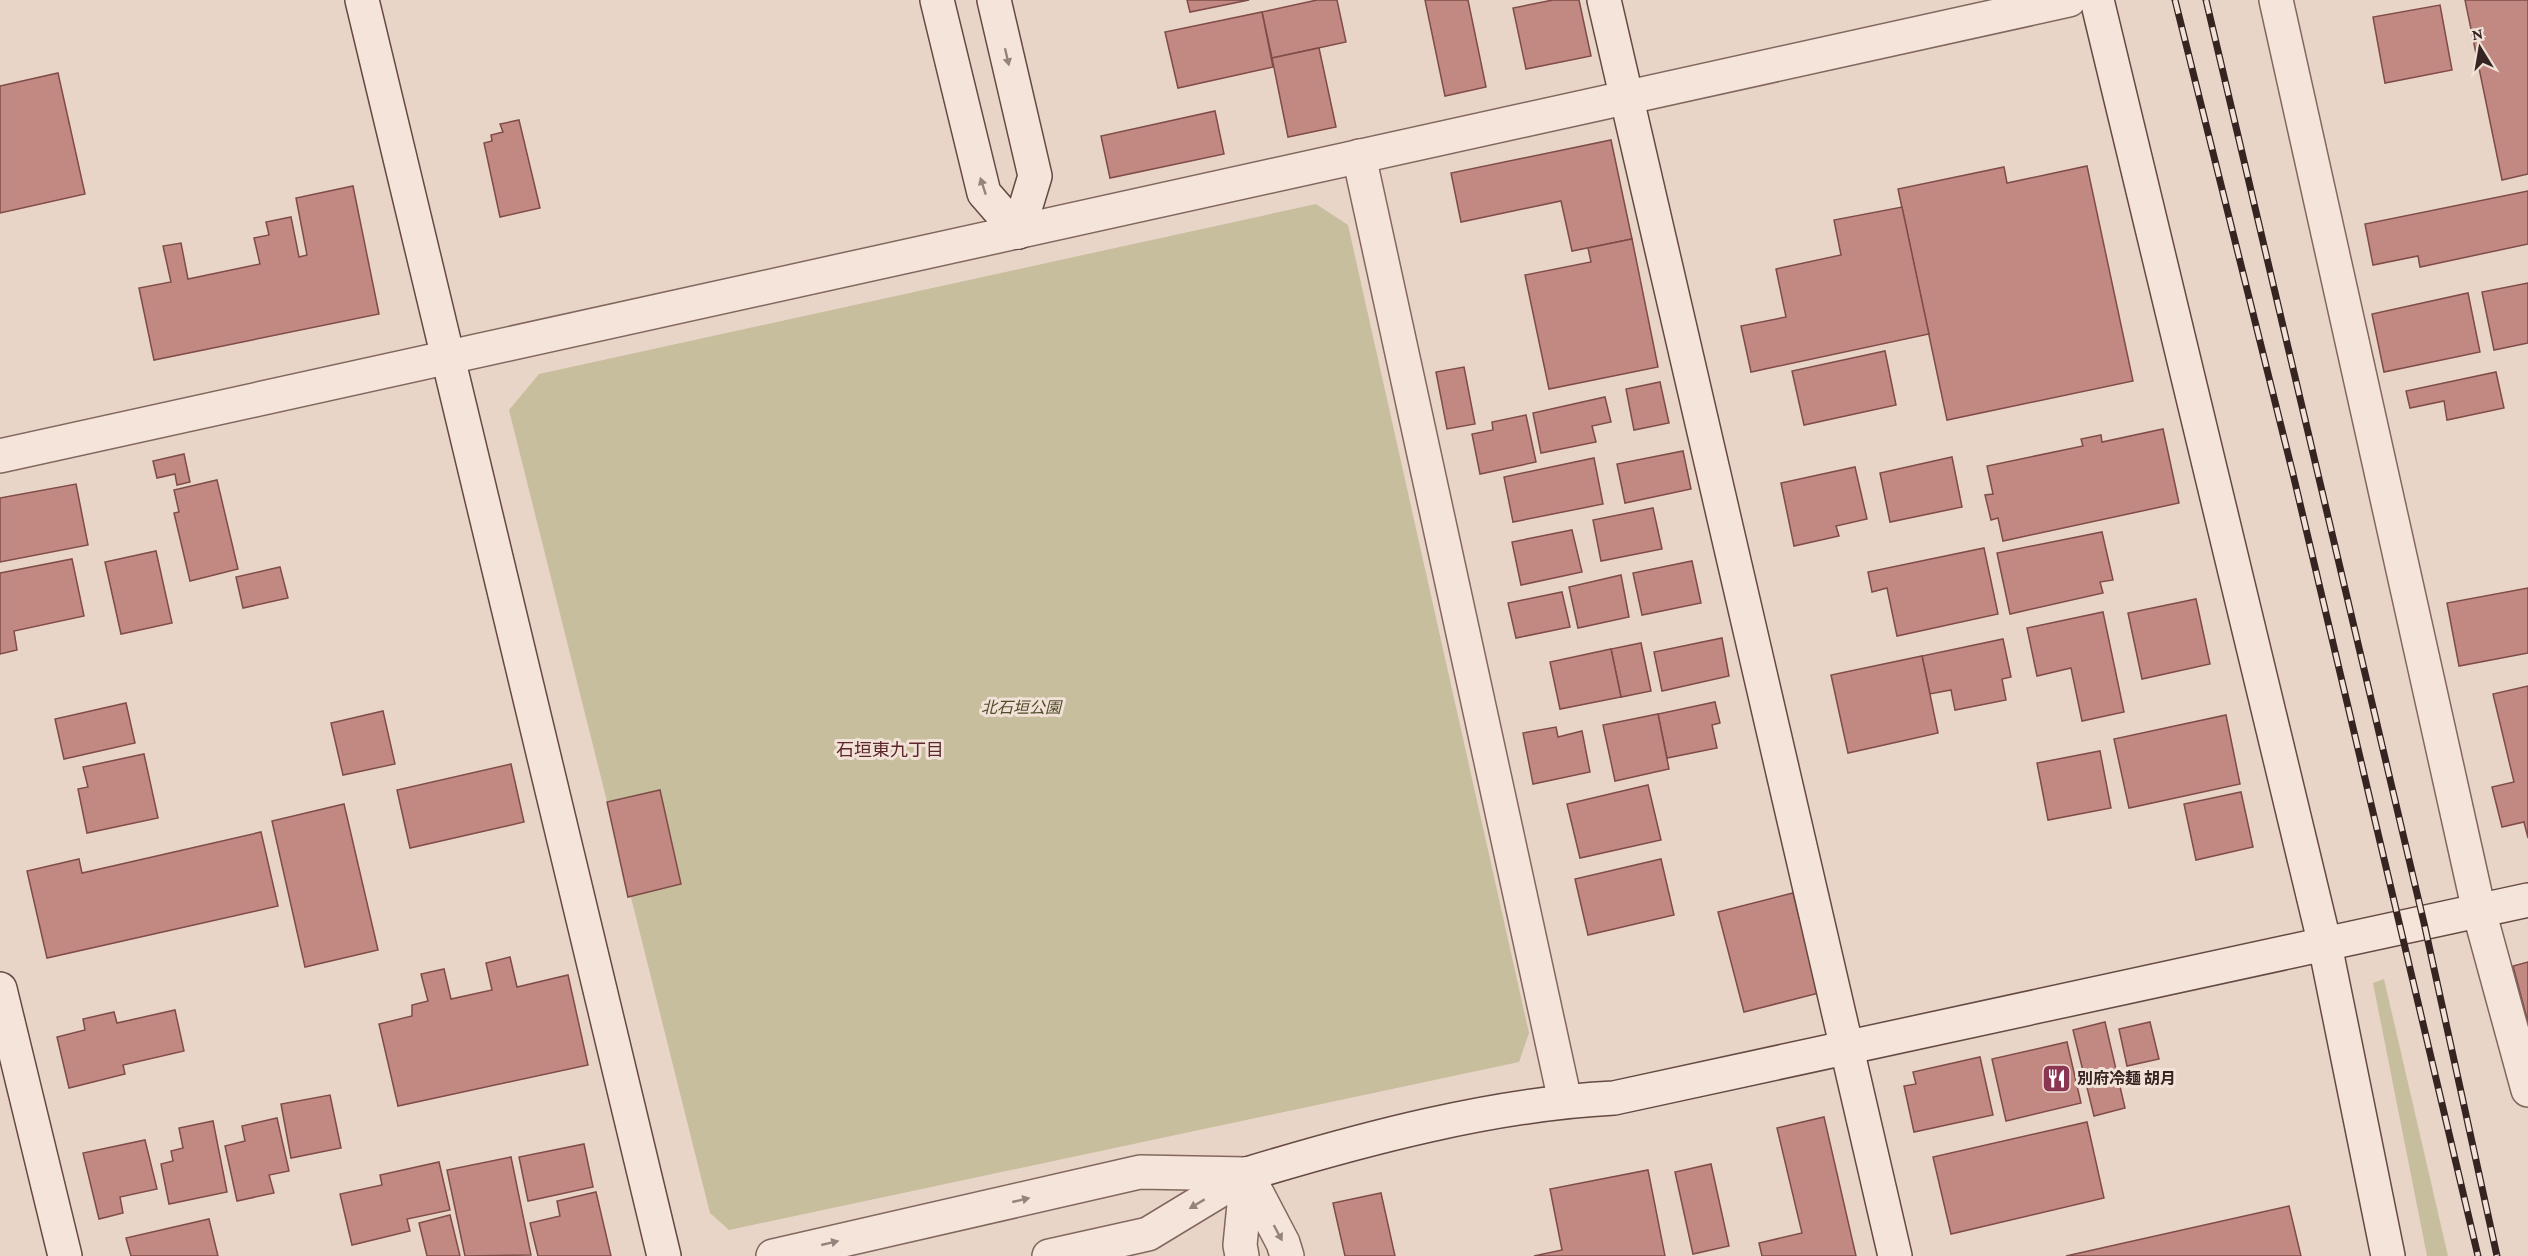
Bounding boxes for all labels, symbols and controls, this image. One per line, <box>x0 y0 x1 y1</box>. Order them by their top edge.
north arrow <box>2450 18 2510 78</box>
text: N <box>2470 24 2484 43</box>
one-way arrow <box>1003 48 1013 66</box>
one-way arrow <box>978 177 987 195</box>
park label: 北石垣公園 <box>981 699 1063 716</box>
district label: 石垣東九丁目 <box>836 740 944 760</box>
restaurant icon: 別府冷麺 胡月 <box>2040 1062 2072 1094</box>
place label: 別府冷麺 胡月 <box>2077 1070 2176 1087</box>
one-way arrow <box>1011 1194 1030 1204</box>
one-way arrow <box>1189 1199 1205 1210</box>
one-way arrow <box>1273 1225 1283 1242</box>
one-way arrow <box>821 1238 840 1247</box>

